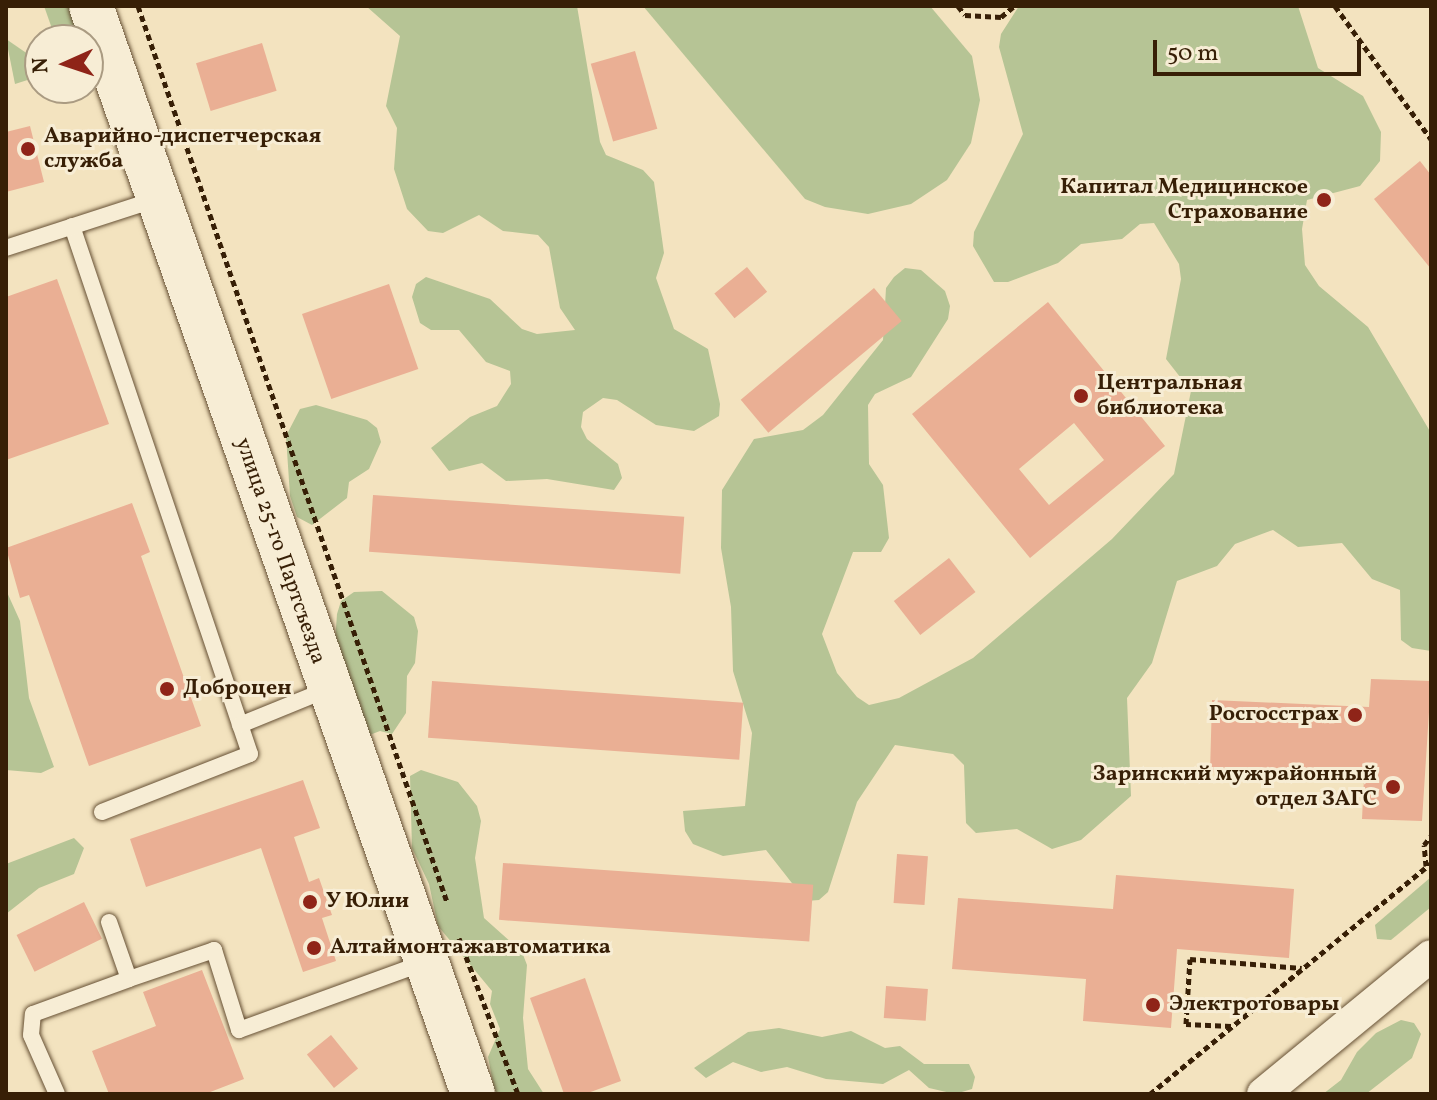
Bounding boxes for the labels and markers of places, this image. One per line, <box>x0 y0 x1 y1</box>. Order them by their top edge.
place label: Аварийно-диспетчерская служба <box>44 123 321 174</box>
marker: Аварийно-диспетчерская служба <box>19 140 37 158</box>
place label: Капитал Медицинское Страхование <box>1060 174 1308 226</box>
marker: Капитал Медицинское Страхование <box>1315 191 1333 209</box>
place label: Центральная библиотека <box>1097 370 1243 422</box>
marker: Центральная библиотека <box>1072 387 1090 405</box>
place label: Доброцен <box>183 676 292 702</box>
marker: Доброцен <box>158 680 176 698</box>
place label: Росгосстрах <box>1209 702 1339 728</box>
marker: Росгосстрах <box>1346 706 1364 724</box>
place label: Заринский мужрайонный отдел ЗАГС <box>1093 761 1377 812</box>
marker: Заринский мужрайонный отдел ЗАГС <box>1384 778 1402 796</box>
place label: У Юлии <box>326 889 410 915</box>
marker: У Юлии <box>301 893 319 911</box>
place label: Алтаймонтажавтоматика <box>330 935 611 961</box>
marker: Алтаймонтажавтоматика <box>305 939 323 957</box>
place label: Электротовары <box>1169 992 1339 1018</box>
marker: Электротовары <box>1144 996 1162 1014</box>

